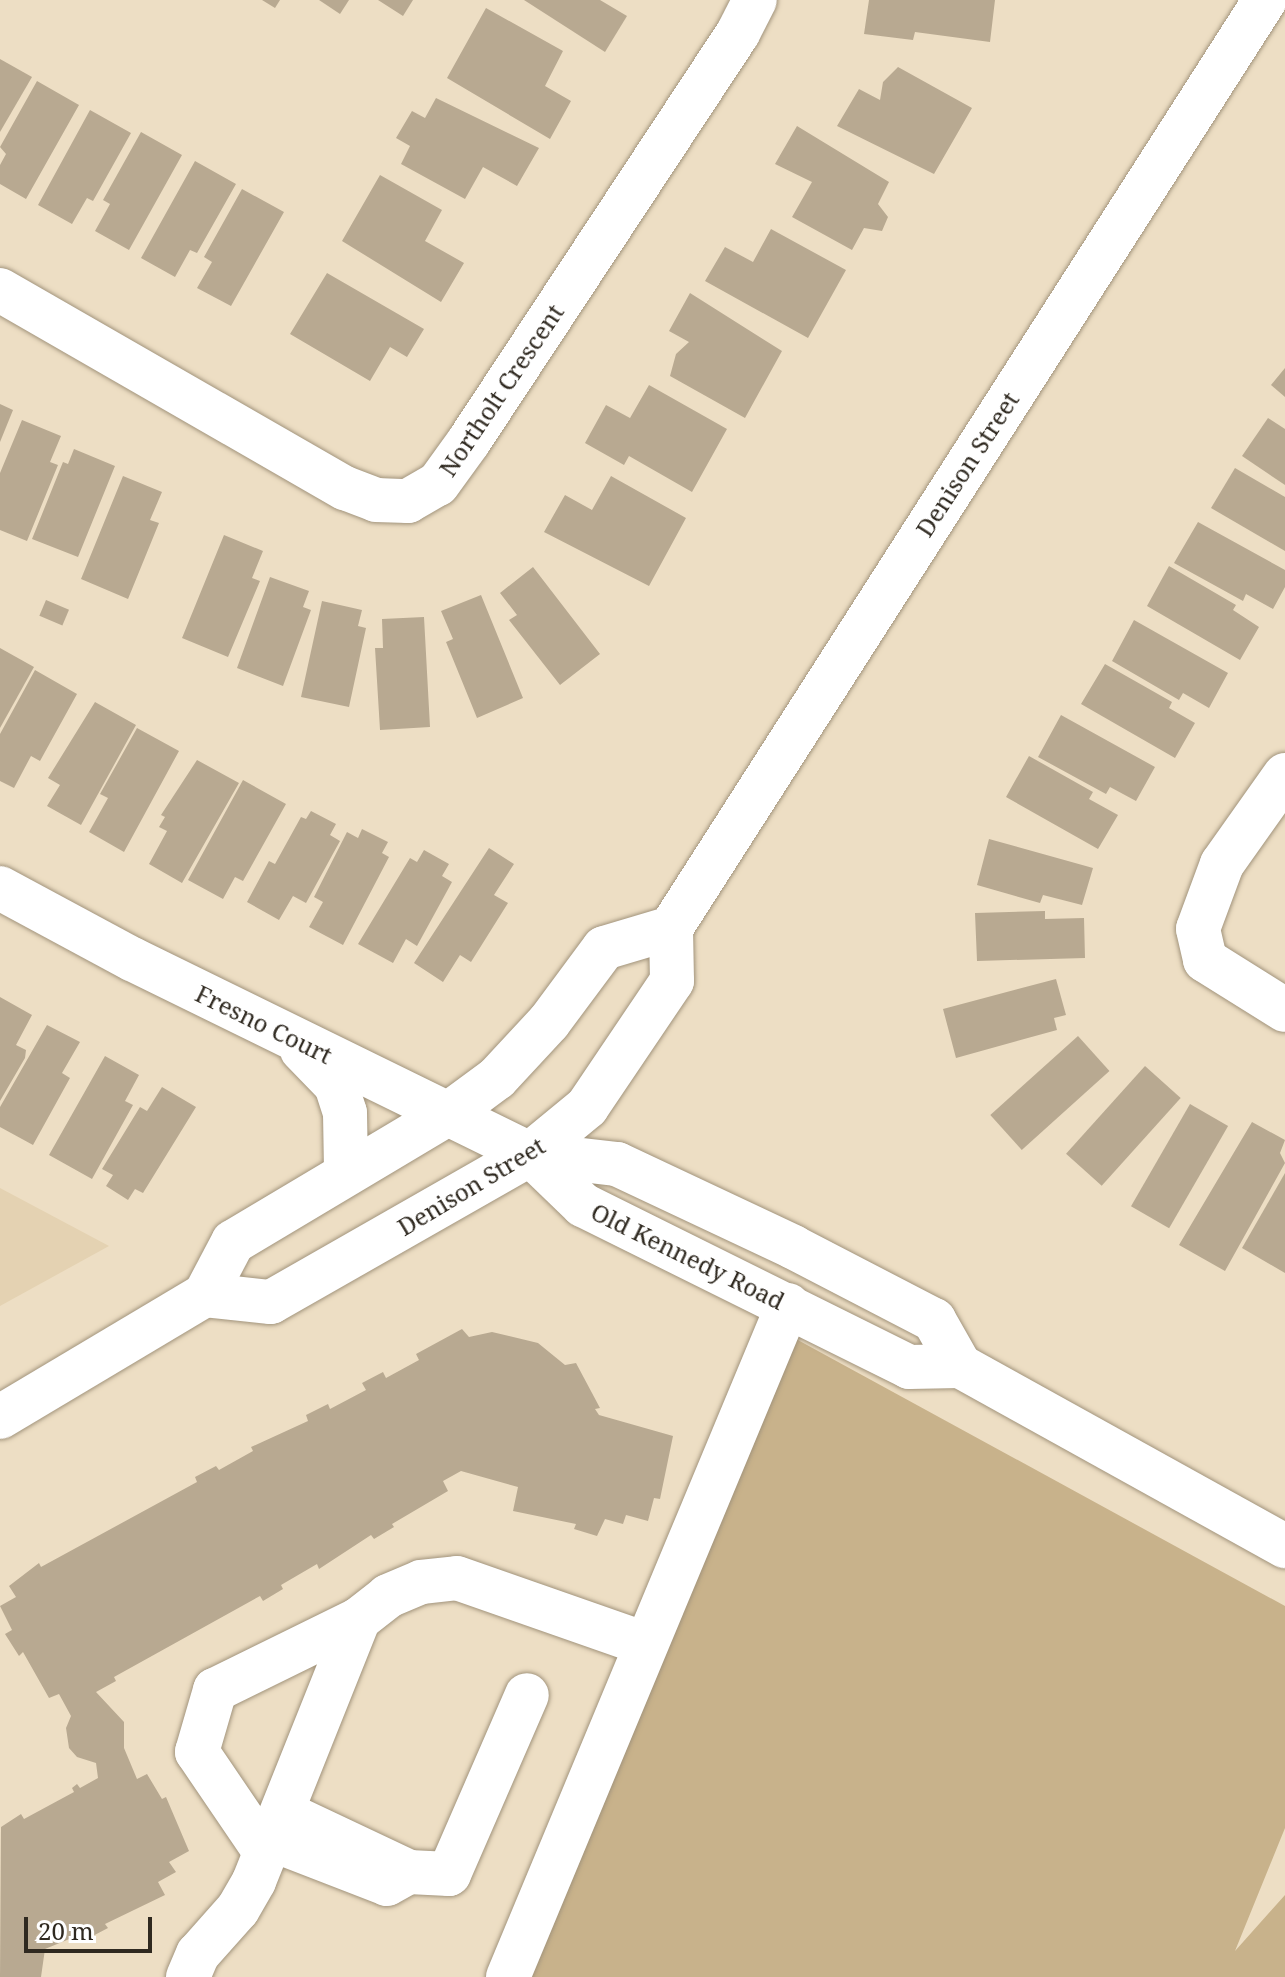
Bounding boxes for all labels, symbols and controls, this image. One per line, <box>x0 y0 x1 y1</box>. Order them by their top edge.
street label: Northolt Crescent <box>433 298 569 482</box>
street label: Denison Street <box>910 386 1024 542</box>
street label: Fresno Court <box>191 979 337 1069</box>
street label: Denison Street <box>392 1131 550 1241</box>
street label: Old Kennedy Road <box>587 1197 789 1315</box>
scale bar <box>28 1901 156 1951</box>
text: 20 m <box>38 1914 94 1947</box>

